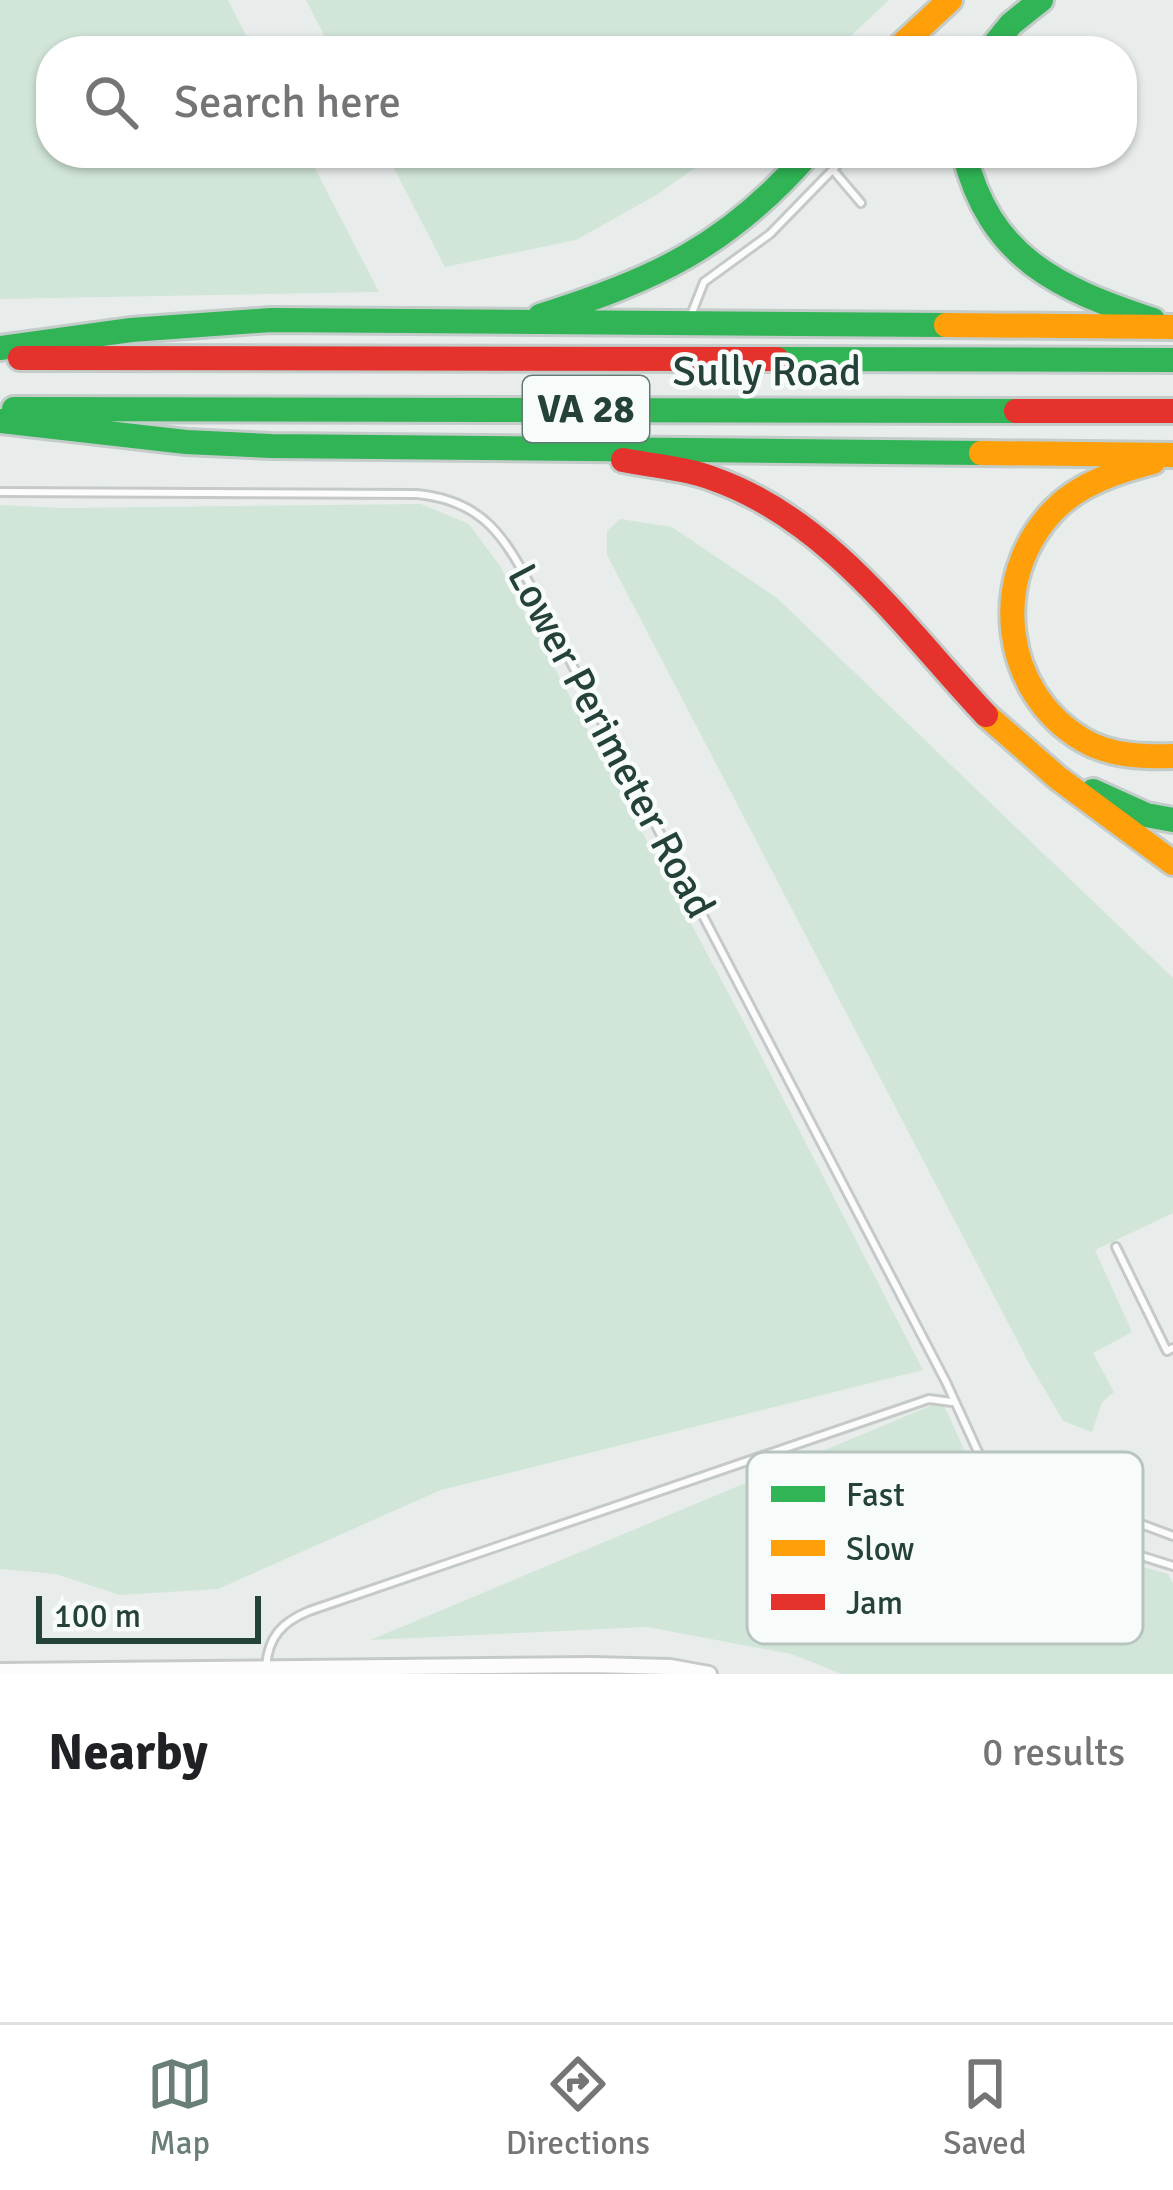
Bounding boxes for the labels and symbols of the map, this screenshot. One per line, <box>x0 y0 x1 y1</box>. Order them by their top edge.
street label: Sully Road <box>673 346 861 397</box>
road number: VA 28 <box>523 376 649 442</box>
street label: Lower Perimeter Road <box>496 555 726 927</box>
legend <box>747 1452 1143 1644</box>
text: Fast <box>846 1475 905 1516</box>
text: Slow <box>846 1529 915 1570</box>
text: Jam <box>846 1583 903 1624</box>
scale bar <box>36 1590 261 1643</box>

